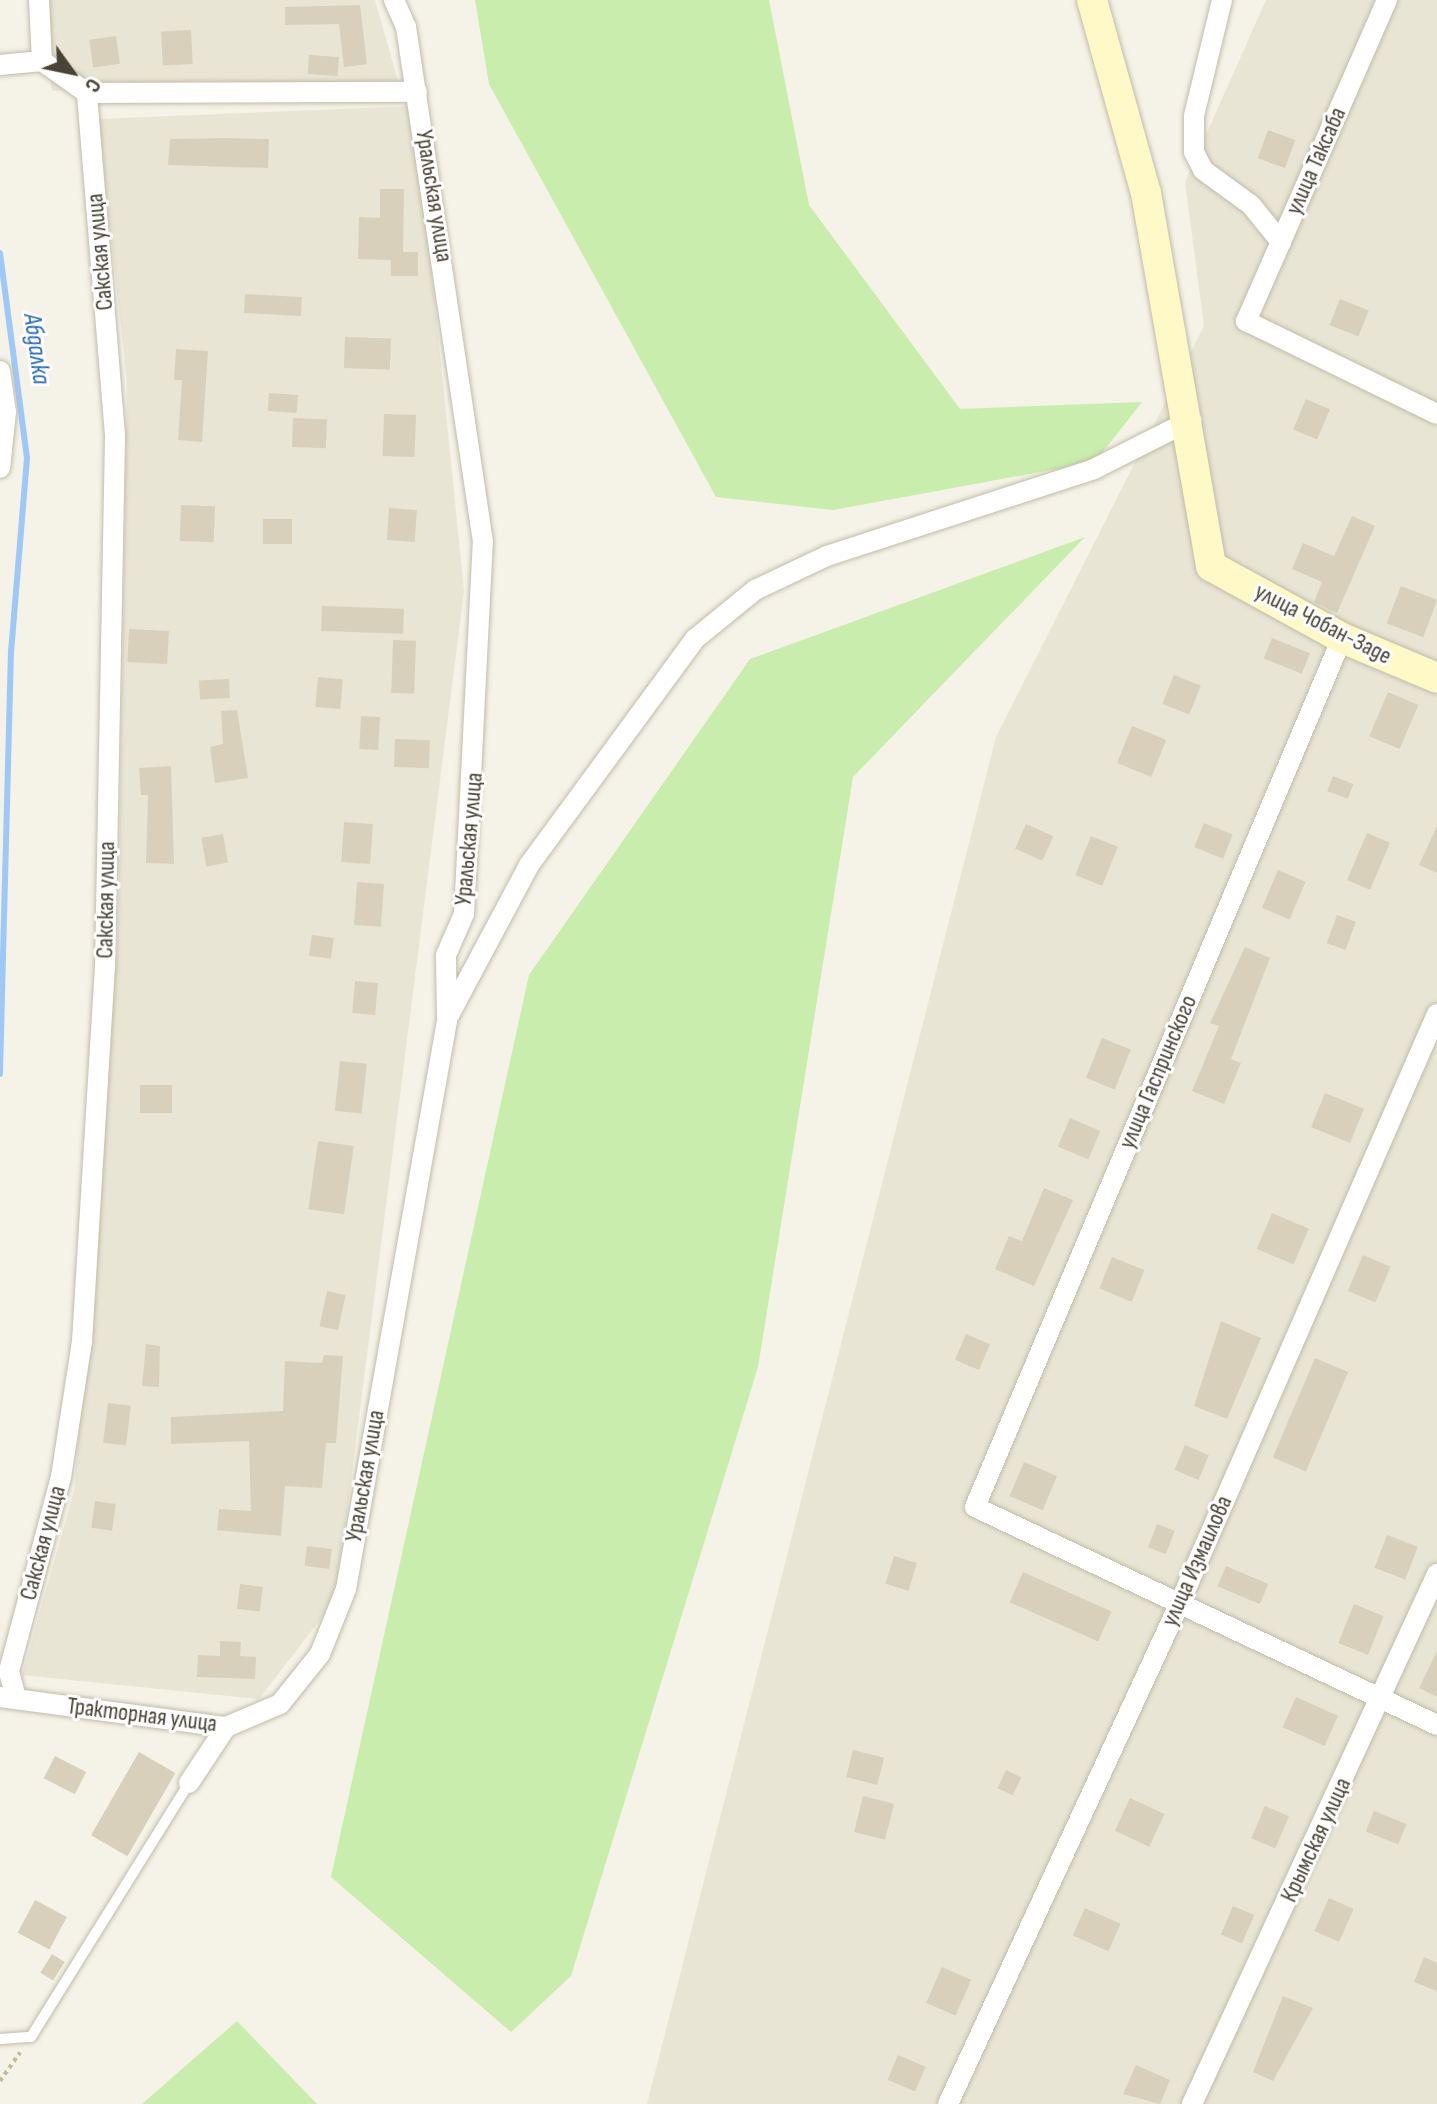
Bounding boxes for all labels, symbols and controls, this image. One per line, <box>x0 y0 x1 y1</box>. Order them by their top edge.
north arrow <box>32 32 112 112</box>
text: С <box>78 73 107 97</box>
street label: улица Таксаба <box>1280 103 1352 219</box>
street label: Уральская улица <box>409 128 459 264</box>
street label: Сакская улица <box>81 192 119 312</box>
water label: Абдалка <box>16 312 56 386</box>
street label: улица Чобан-Заде <box>1250 577 1396 671</box>
street label: Уральская улица <box>449 771 489 907</box>
street label: Сакская улица <box>91 841 121 959</box>
street label: улица Гаспринского <box>1113 991 1203 1153</box>
street label: Уральская улица <box>339 1408 391 1544</box>
street label: Сакская улица <box>14 1483 72 1603</box>
street label: улица Измаилова <box>1155 1491 1239 1631</box>
street label: Тракторная улица <box>65 1692 219 1738</box>
street label: Крымская улица <box>1275 1773 1357 1907</box>

